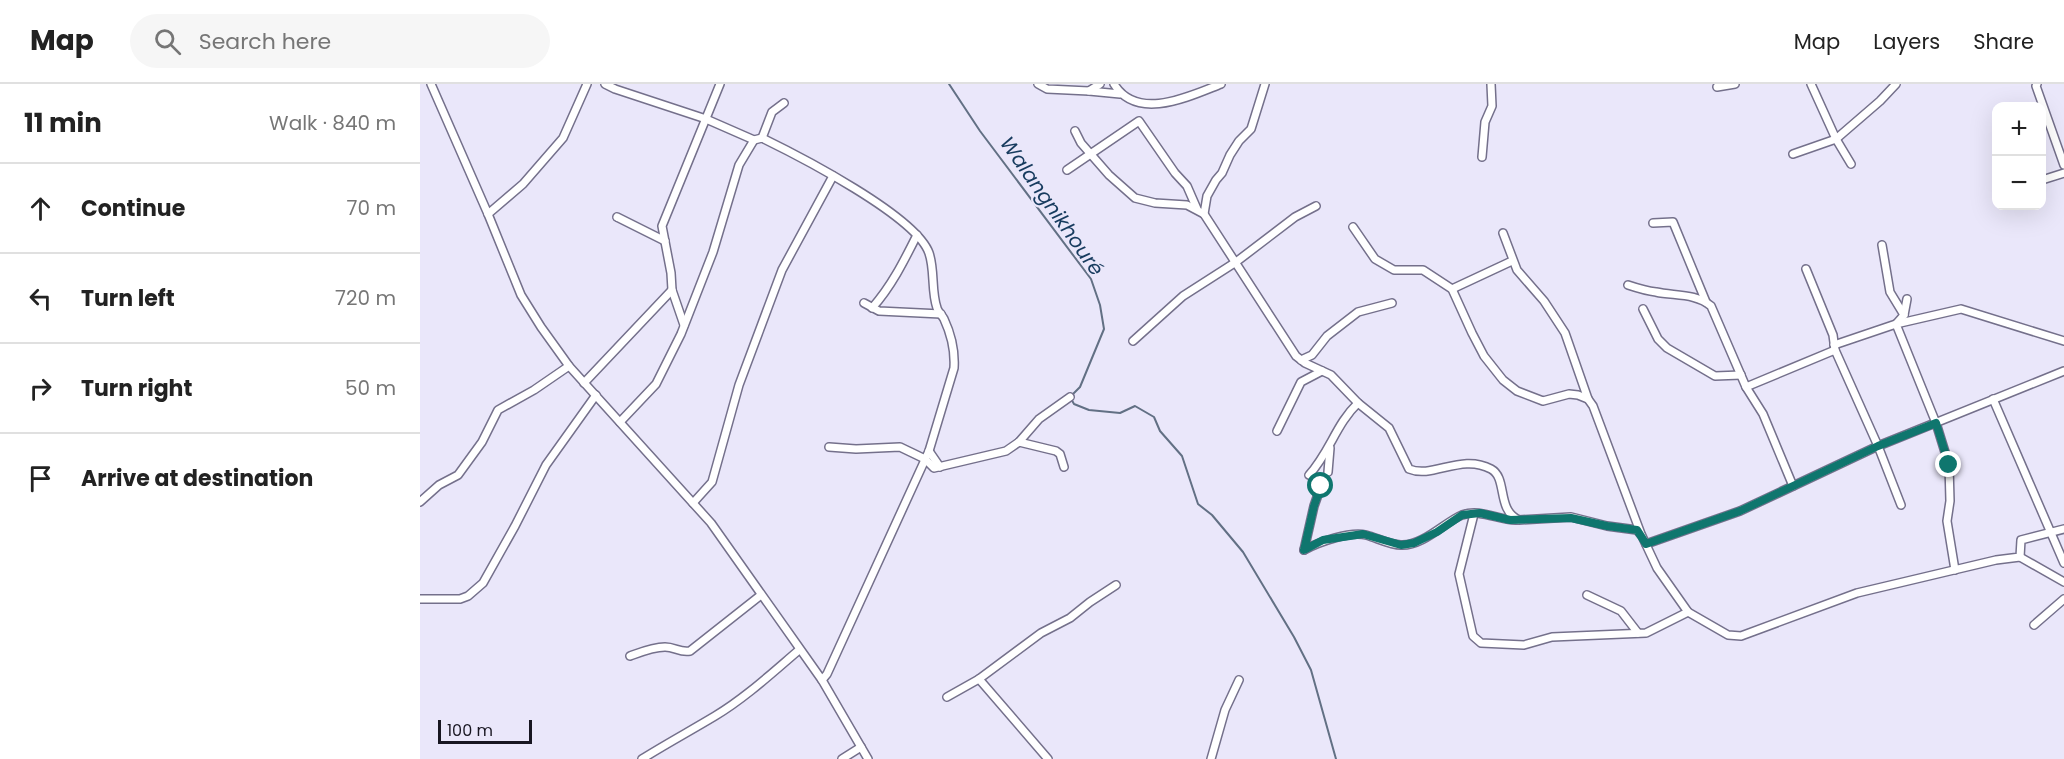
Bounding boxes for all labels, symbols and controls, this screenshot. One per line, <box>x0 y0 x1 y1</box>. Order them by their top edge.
search box <box>130 14 550 68</box>
text: Map <box>30 21 94 60</box>
icon: search <box>151 25 184 58</box>
text: Search here <box>199 26 331 57</box>
text: Map <box>1794 27 1840 56</box>
text: Layers <box>1873 27 1940 56</box>
text: Share <box>1973 27 2034 56</box>
map controls <box>1992 102 2046 210</box>
button: + <box>1992 102 2046 156</box>
text: 11 min <box>24 105 102 141</box>
text: Walk · 840 m <box>269 109 396 137</box>
water label: Walangnikhouré <box>993 131 1111 281</box>
button: − <box>1992 156 2046 210</box>
icon: ahead <box>24 192 57 225</box>
text: Continue <box>81 193 185 224</box>
text: 70 m <box>347 194 396 222</box>
icon: left <box>24 282 57 315</box>
text: Turn left <box>81 283 175 314</box>
text: 720 m <box>335 284 396 312</box>
icon: right <box>24 372 57 405</box>
text: Turn right <box>81 373 192 404</box>
text: 50 m <box>345 374 396 402</box>
route end <box>1935 451 1961 477</box>
icon: arrive <box>24 462 57 495</box>
text: Arrive at destination <box>81 463 313 494</box>
route start <box>1307 472 1333 498</box>
scale bar <box>438 717 532 744</box>
text: 100 m <box>447 719 493 742</box>

